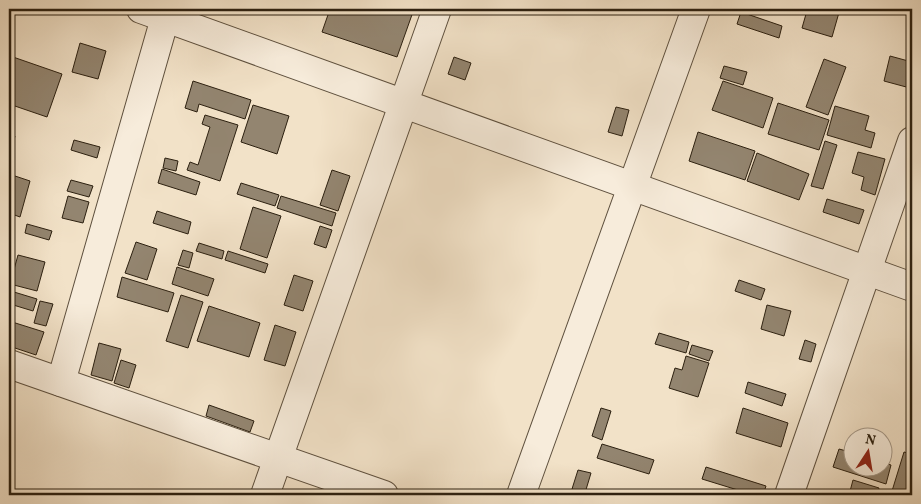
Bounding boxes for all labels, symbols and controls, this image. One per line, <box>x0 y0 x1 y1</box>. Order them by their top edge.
north arrow <box>844 426 894 476</box>
text: N <box>863 430 877 451</box>

